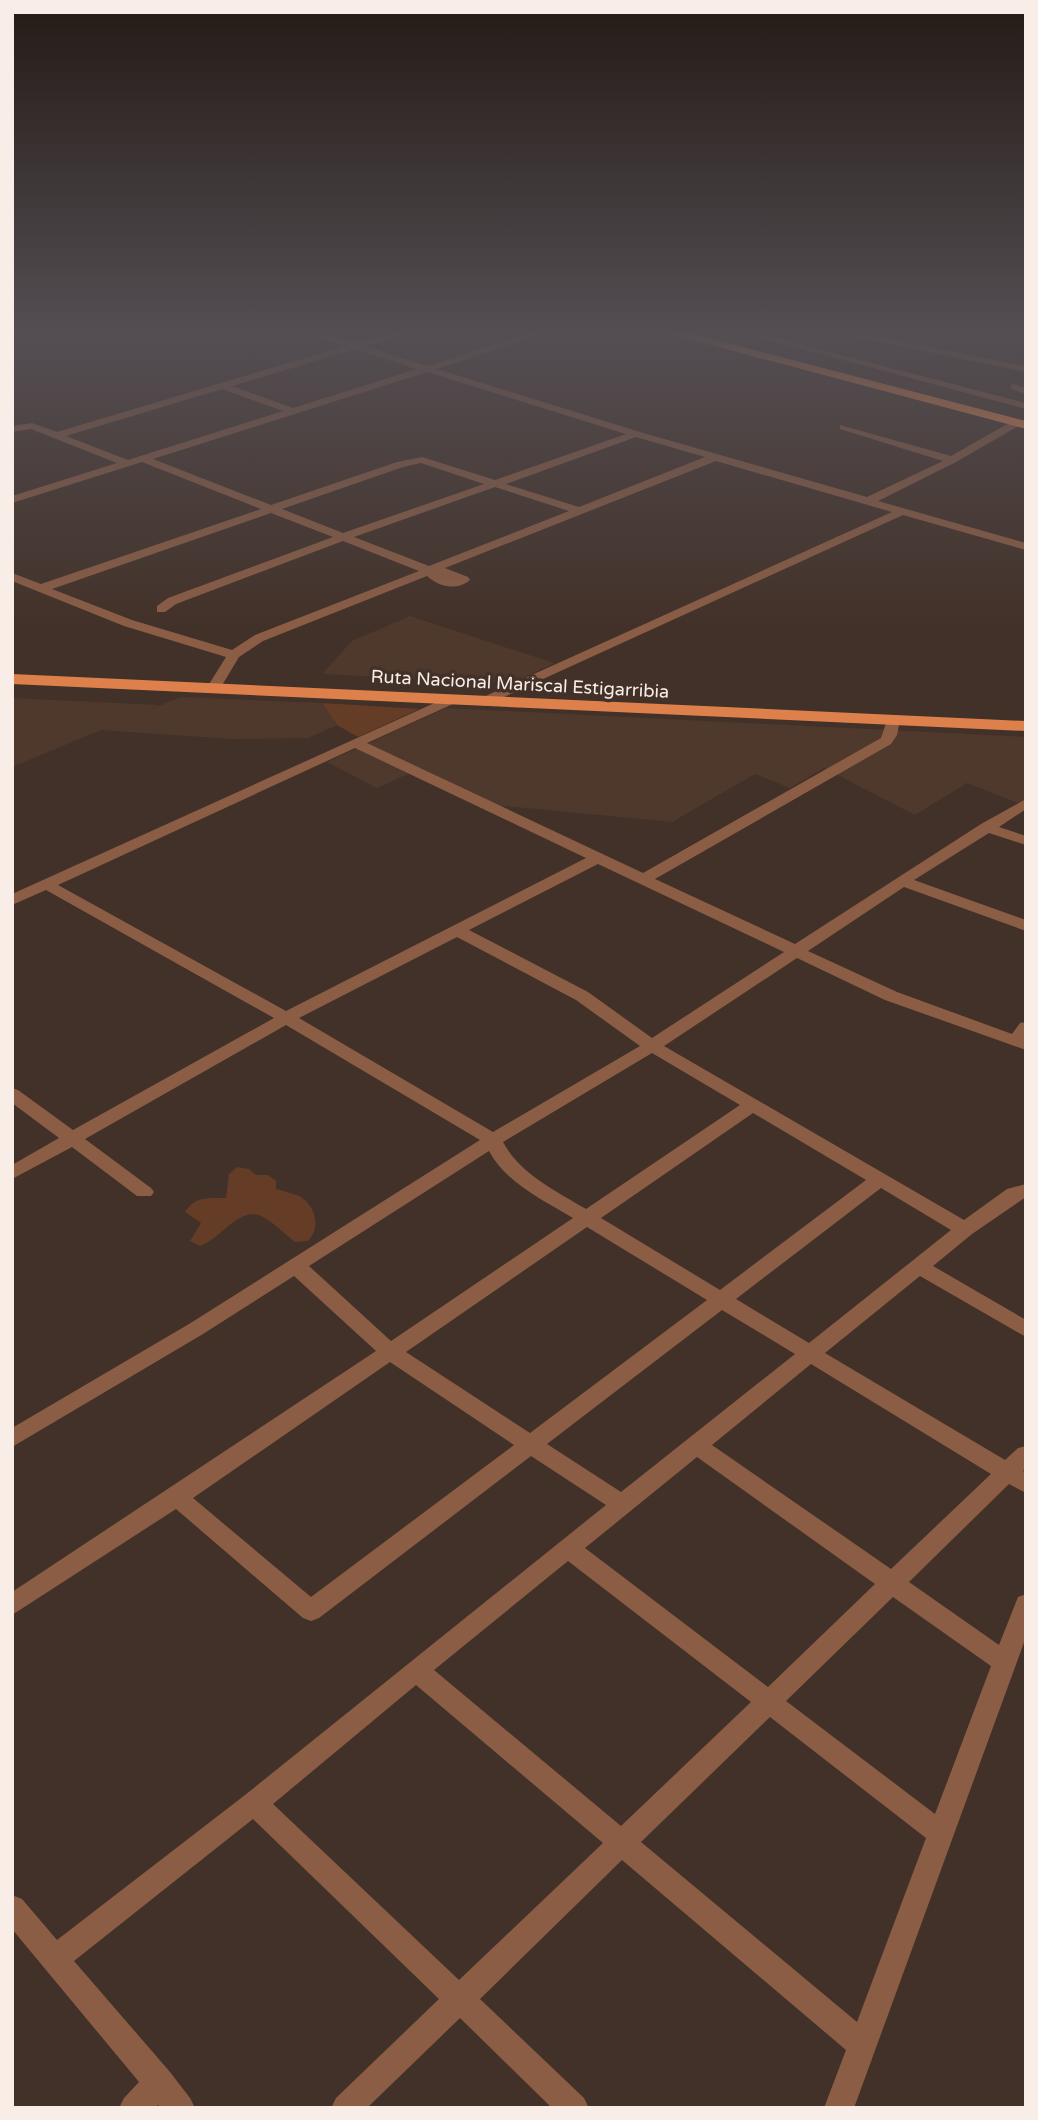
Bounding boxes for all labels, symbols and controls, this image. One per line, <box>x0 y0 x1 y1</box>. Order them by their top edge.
street label: Ruta Nacional Mariscal Estigarribia <box>370 665 670 703</box>

